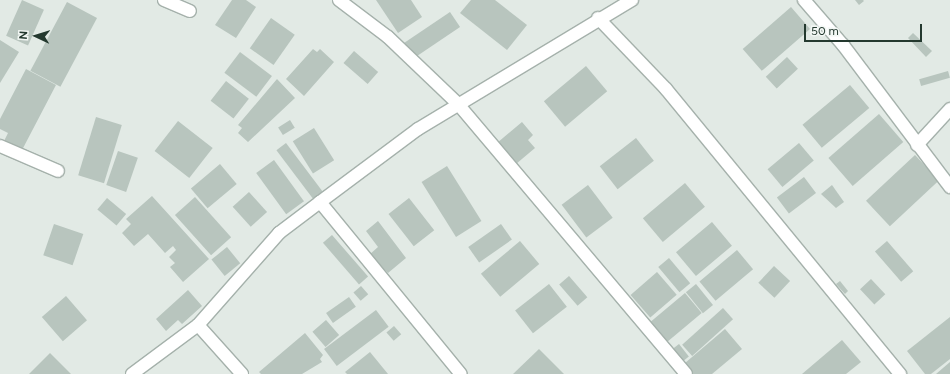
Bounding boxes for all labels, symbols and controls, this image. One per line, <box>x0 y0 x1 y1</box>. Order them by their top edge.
north arrow <box>16 16 56 56</box>
scale bar <box>806 16 924 42</box>
text: 50 m <box>811 24 839 38</box>
text: N <box>17 30 30 40</box>

